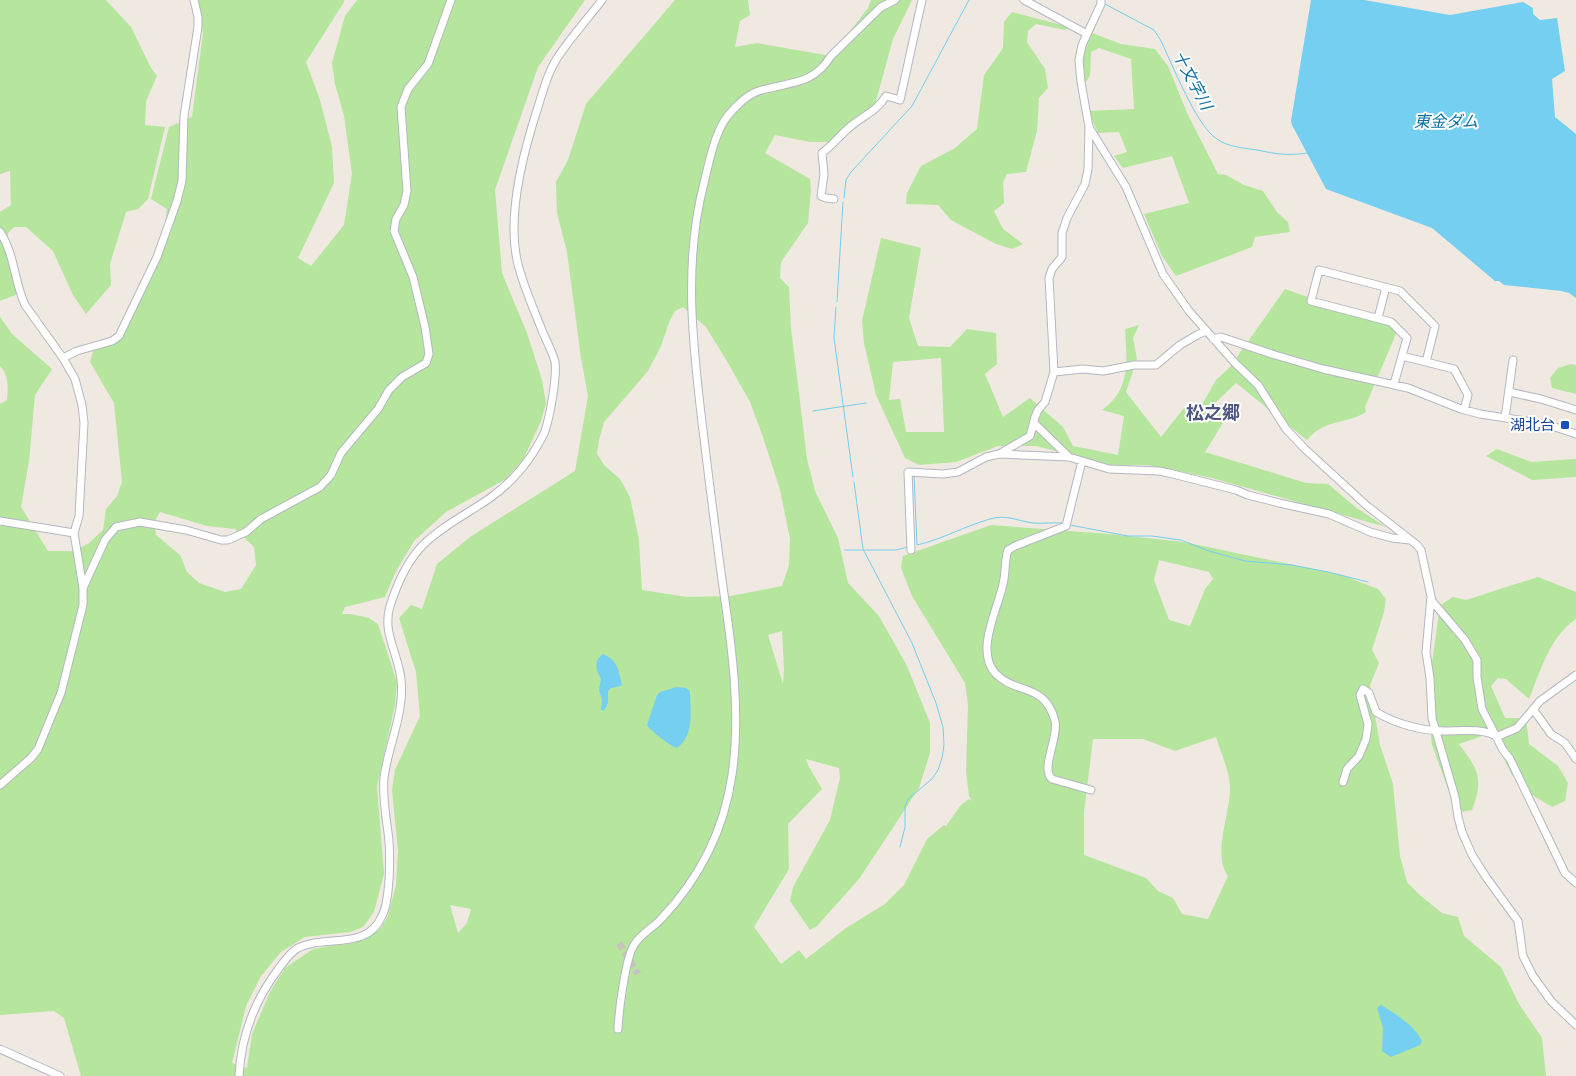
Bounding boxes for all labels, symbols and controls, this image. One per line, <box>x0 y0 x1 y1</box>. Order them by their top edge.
water label: 十文字川 <box>1167 47 1218 116</box>
water label: 東金ダム <box>1414 111 1478 133</box>
district label: 松之郷 <box>1186 401 1240 425</box>
place label: 湖北台 <box>1510 415 1555 435</box>
marker: 湖北台 <box>1559 419 1571 431</box>

